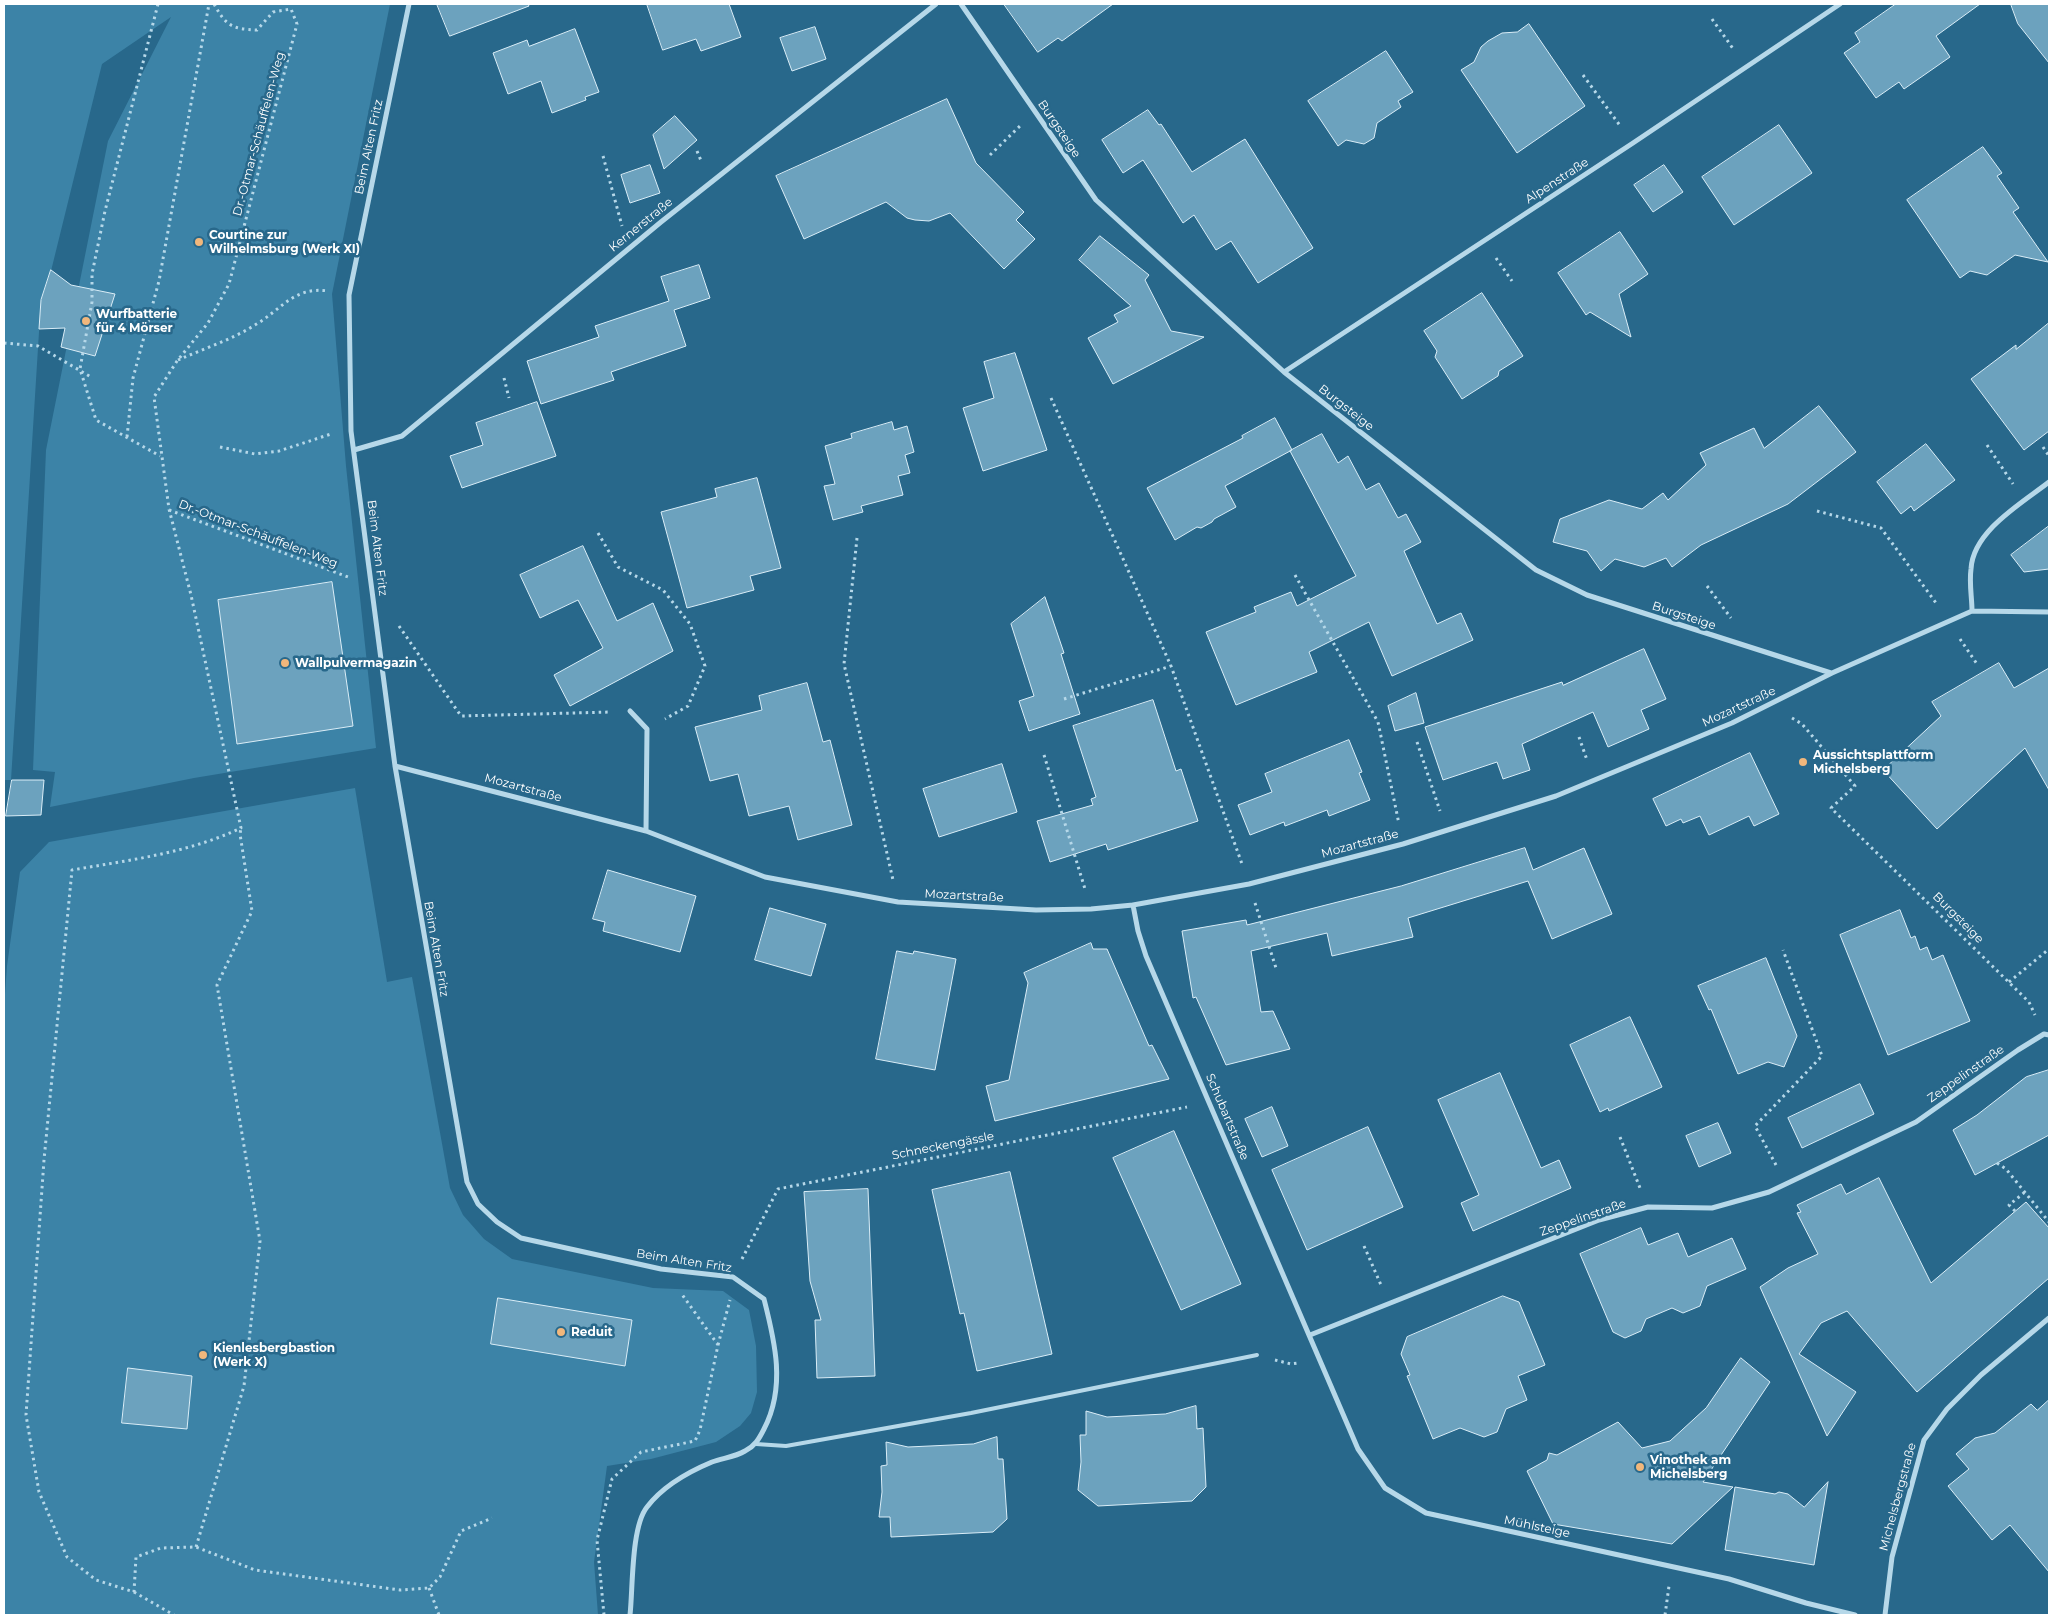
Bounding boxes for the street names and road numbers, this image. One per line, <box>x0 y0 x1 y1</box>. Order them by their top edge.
street label: Dr.-Otmar-Schäuffelen-Weg <box>230 50 288 218</box>
street label: Burgsteige <box>1034 97 1084 161</box>
street label: Beim Alten Fritz <box>352 98 386 196</box>
street label: Alpenstraße <box>1523 155 1591 207</box>
street label: Kernerstraße <box>606 195 676 255</box>
street label: Burgsteige <box>1315 382 1377 434</box>
street label: Dr.-Otmar-Schäuffelen-Weg <box>176 497 340 571</box>
street label: Beim Alten Fritz <box>364 499 390 597</box>
street label: Burgsteige <box>1650 599 1718 633</box>
street label: Mozartstraße <box>1700 684 1778 730</box>
street label: Mozartstraße <box>483 771 563 805</box>
street label: Mozartstraße <box>1320 827 1400 861</box>
street label: Mozartstraße <box>924 887 1004 905</box>
street label: Burgsteige <box>1929 889 1987 947</box>
street label: Beim Alten Fritz <box>421 900 451 998</box>
street label: Zeppelinstraße <box>1925 1042 2007 1106</box>
street label: Schubartstraße <box>1202 1072 1252 1162</box>
street label: Schneckengässle <box>891 1129 995 1163</box>
street label: Zeppelinstraße <box>1538 1196 1628 1240</box>
street label: Beim Alten Fritz <box>635 1246 733 1276</box>
street label: Michelsbergstraße <box>1877 1441 1919 1553</box>
street label: Mühlsteige <box>1503 1513 1571 1541</box>

